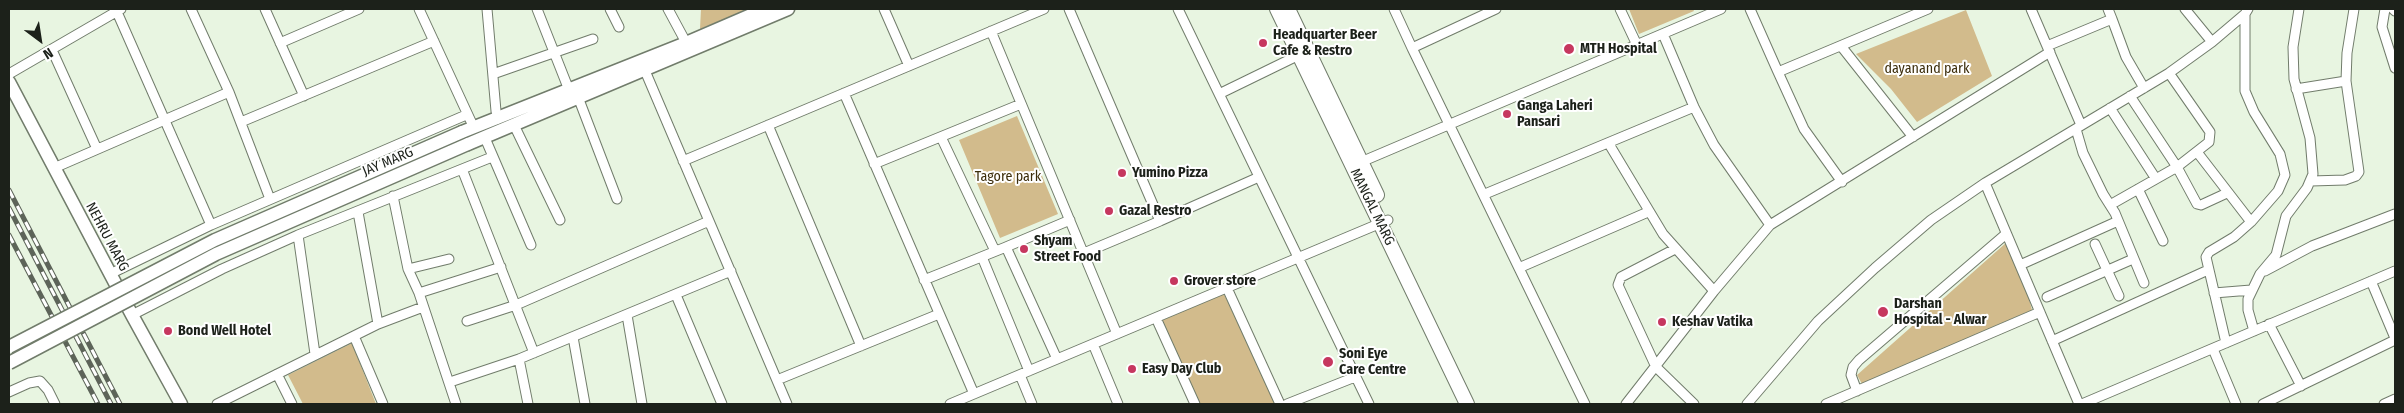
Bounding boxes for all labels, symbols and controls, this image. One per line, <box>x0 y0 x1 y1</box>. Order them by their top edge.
north arrow <box>15 15 65 65</box>
place label: Headquarter Beer Cafe & Restro <box>1273 27 1377 59</box>
marker: Headquarter Beer Cafe & Restro <box>1257 37 1269 49</box>
place label: MTH Hospital <box>1580 41 1657 57</box>
marker: MTH Hospital <box>1562 42 1576 56</box>
text: N <box>40 44 56 63</box>
park label: dayanand park <box>1884 61 1970 77</box>
place label: Ganga Laheri Pansari <box>1517 98 1593 130</box>
marker: Ganga Laheri Pansari <box>1501 108 1513 120</box>
street label: JAY MARG <box>360 144 416 180</box>
place label: Yumino Pizza <box>1132 165 1208 181</box>
street label: MANGAL MARG <box>1346 166 1398 248</box>
marker: Yumino Pizza <box>1116 167 1128 179</box>
park label: Tagore park <box>975 169 1041 185</box>
street label: NEHRU MARG <box>82 200 132 274</box>
place label: Gazal Restro <box>1119 203 1192 219</box>
marker: Gazal Restro <box>1103 205 1115 217</box>
place label: Shyam Street Food <box>1034 233 1101 266</box>
marker: Shyam Street Food <box>1018 243 1030 255</box>
place label: Grover store <box>1184 273 1256 289</box>
marker: Grover store <box>1168 275 1180 287</box>
place label: Darshan Hospital - Alwar <box>1894 296 1987 328</box>
marker: Darshan Hospital - Alwar <box>1876 305 1890 319</box>
place label: Keshav Vatika <box>1672 314 1753 330</box>
marker: Keshav Vatika <box>1656 316 1668 328</box>
place label: Bond Well Hotel <box>178 323 271 339</box>
marker: Bond Well Hotel <box>162 325 174 337</box>
place label: Soni Eye Care Centre <box>1339 346 1406 378</box>
marker: Soni Eye Care Centre <box>1321 355 1335 369</box>
place label: Easy Day Club <box>1142 361 1221 377</box>
marker: Easy Day Club <box>1126 363 1138 375</box>

